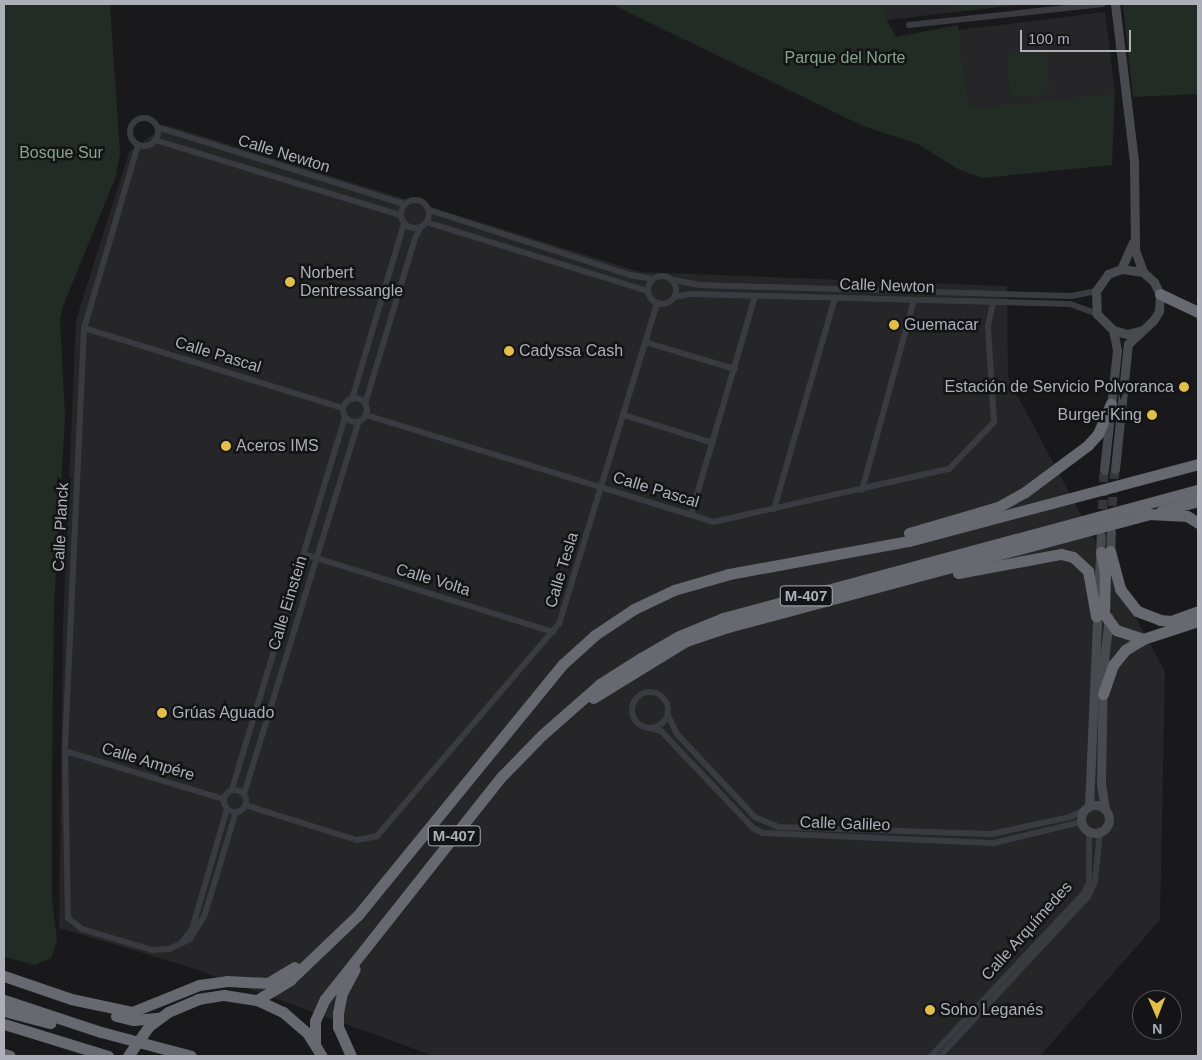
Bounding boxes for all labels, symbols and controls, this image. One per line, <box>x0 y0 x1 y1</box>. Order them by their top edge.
scale bar <box>1022 20 1133 52</box>
text: 100 m <box>1028 30 1070 47</box>
park label: Parque del Norte <box>785 48 905 68</box>
street label: Calle Newton <box>236 131 332 177</box>
park label: Bosque Sur <box>19 143 103 163</box>
place label: Norbert Dentressangle <box>300 263 403 301</box>
street label: Calle Newton <box>839 275 935 297</box>
marker: Norbert Dentressangle <box>284 276 296 288</box>
place label: Guemacar <box>904 315 979 335</box>
marker: Guemacar <box>888 319 900 331</box>
street label: Calle Pascal <box>173 333 263 377</box>
place label: Cadyssa Cash <box>519 341 623 361</box>
marker: Cadyssa Cash <box>503 345 515 357</box>
place label: Estación de Servicio Polvoranca <box>945 377 1174 397</box>
marker: Estación de Servicio Polvoranca <box>1178 381 1190 393</box>
place label: Burger King <box>1058 405 1142 425</box>
marker: Burger King <box>1146 409 1158 421</box>
place label: Aceros IMS <box>236 436 319 456</box>
marker: Aceros IMS <box>220 440 232 452</box>
street label: Calle Pascal <box>611 468 701 512</box>
street label: Calle Planck <box>49 482 73 572</box>
street label: Calle Tesla <box>541 530 583 610</box>
street label: Calle Einstein <box>265 553 311 653</box>
street label: Calle Volta <box>394 560 472 600</box>
road number: M-407 <box>778 584 834 608</box>
place label: Grúas Aguado <box>172 703 275 723</box>
marker: Grúas Aguado <box>156 707 168 719</box>
street label: Calle Ampére <box>99 739 197 785</box>
street label: Calle Galileo <box>799 813 891 835</box>
road number: M-407 <box>426 824 482 848</box>
street label: Calle Arquímedes <box>977 877 1077 985</box>
north arrow <box>1132 990 1182 1040</box>
place label: Soho Leganés <box>940 1000 1043 1020</box>
marker: Soho Leganés <box>924 1004 936 1016</box>
text: N <box>1152 1021 1162 1037</box>

